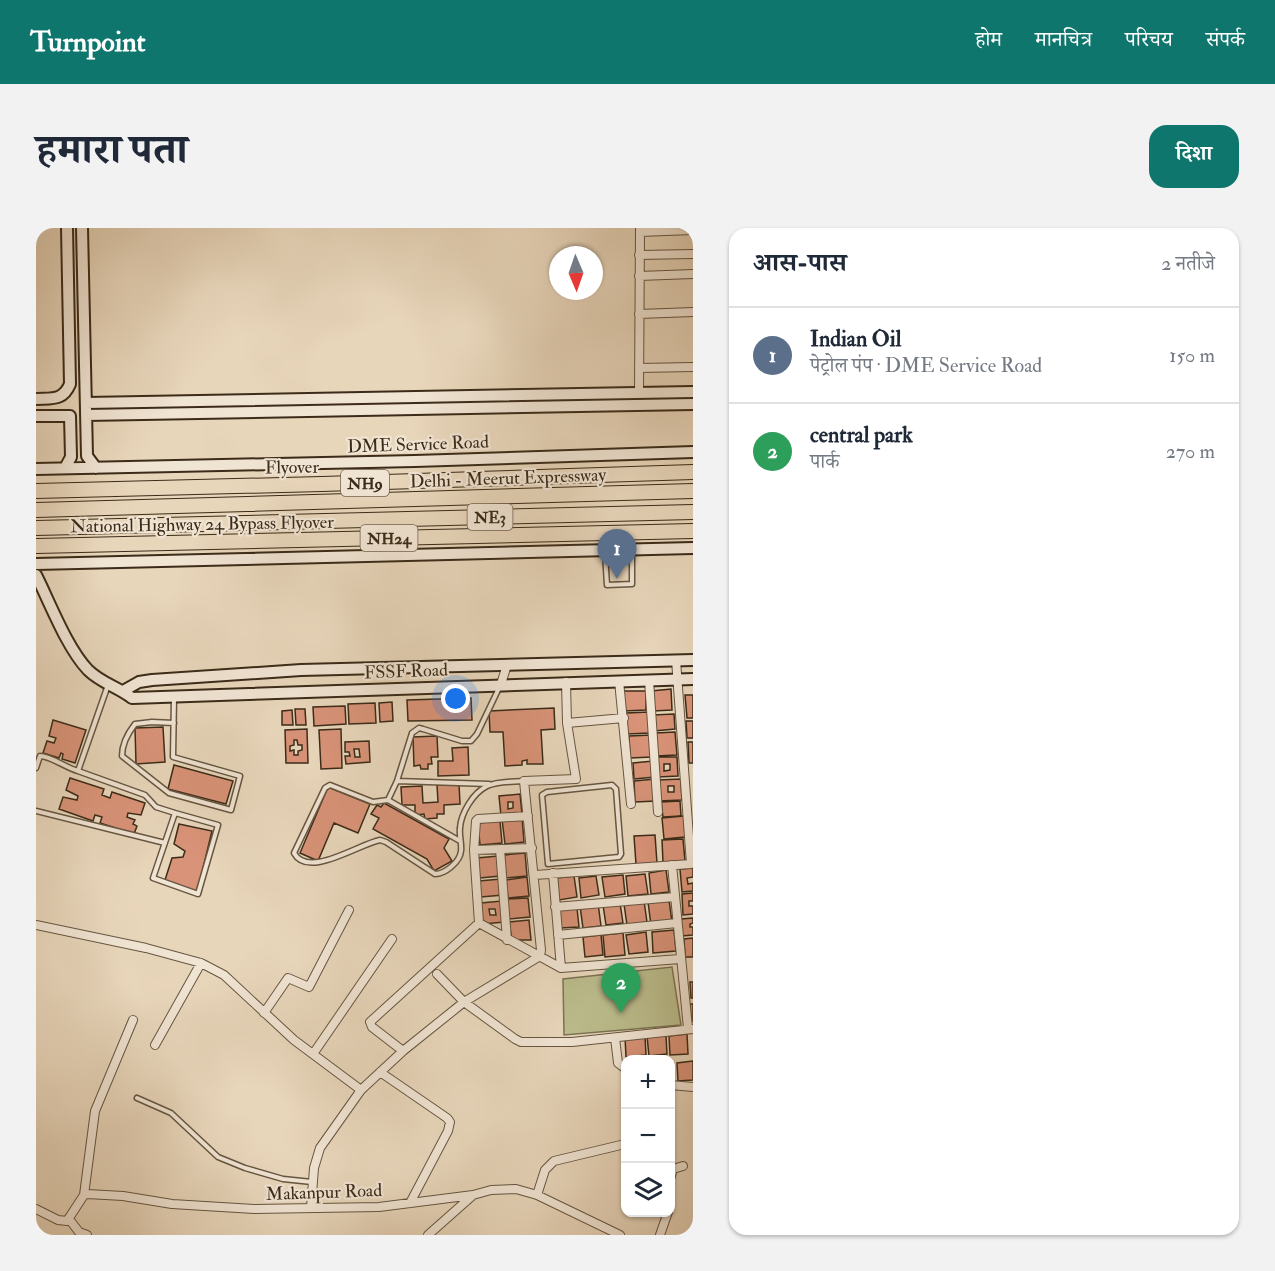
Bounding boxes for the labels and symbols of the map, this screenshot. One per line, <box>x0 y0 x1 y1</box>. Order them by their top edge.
north arrow <box>549 246 603 300</box>
street label: DME Service Road <box>347 431 489 458</box>
street label: Flyover <box>265 456 319 479</box>
street label: Delhi - Meerut Expressway <box>409 464 608 493</box>
road number: NH9 <box>341 470 389 496</box>
road number: NE3 <box>468 504 512 530</box>
street label: National Highway 24 Bypass Flyover <box>70 511 334 538</box>
road number: NH24 <box>360 525 418 551</box>
pin: 1 <box>598 530 636 579</box>
street label: FSSF Road <box>364 659 449 684</box>
your location <box>441 684 470 713</box>
pin: 2 <box>602 964 640 1013</box>
street label: Makanpur Road <box>266 1179 383 1206</box>

